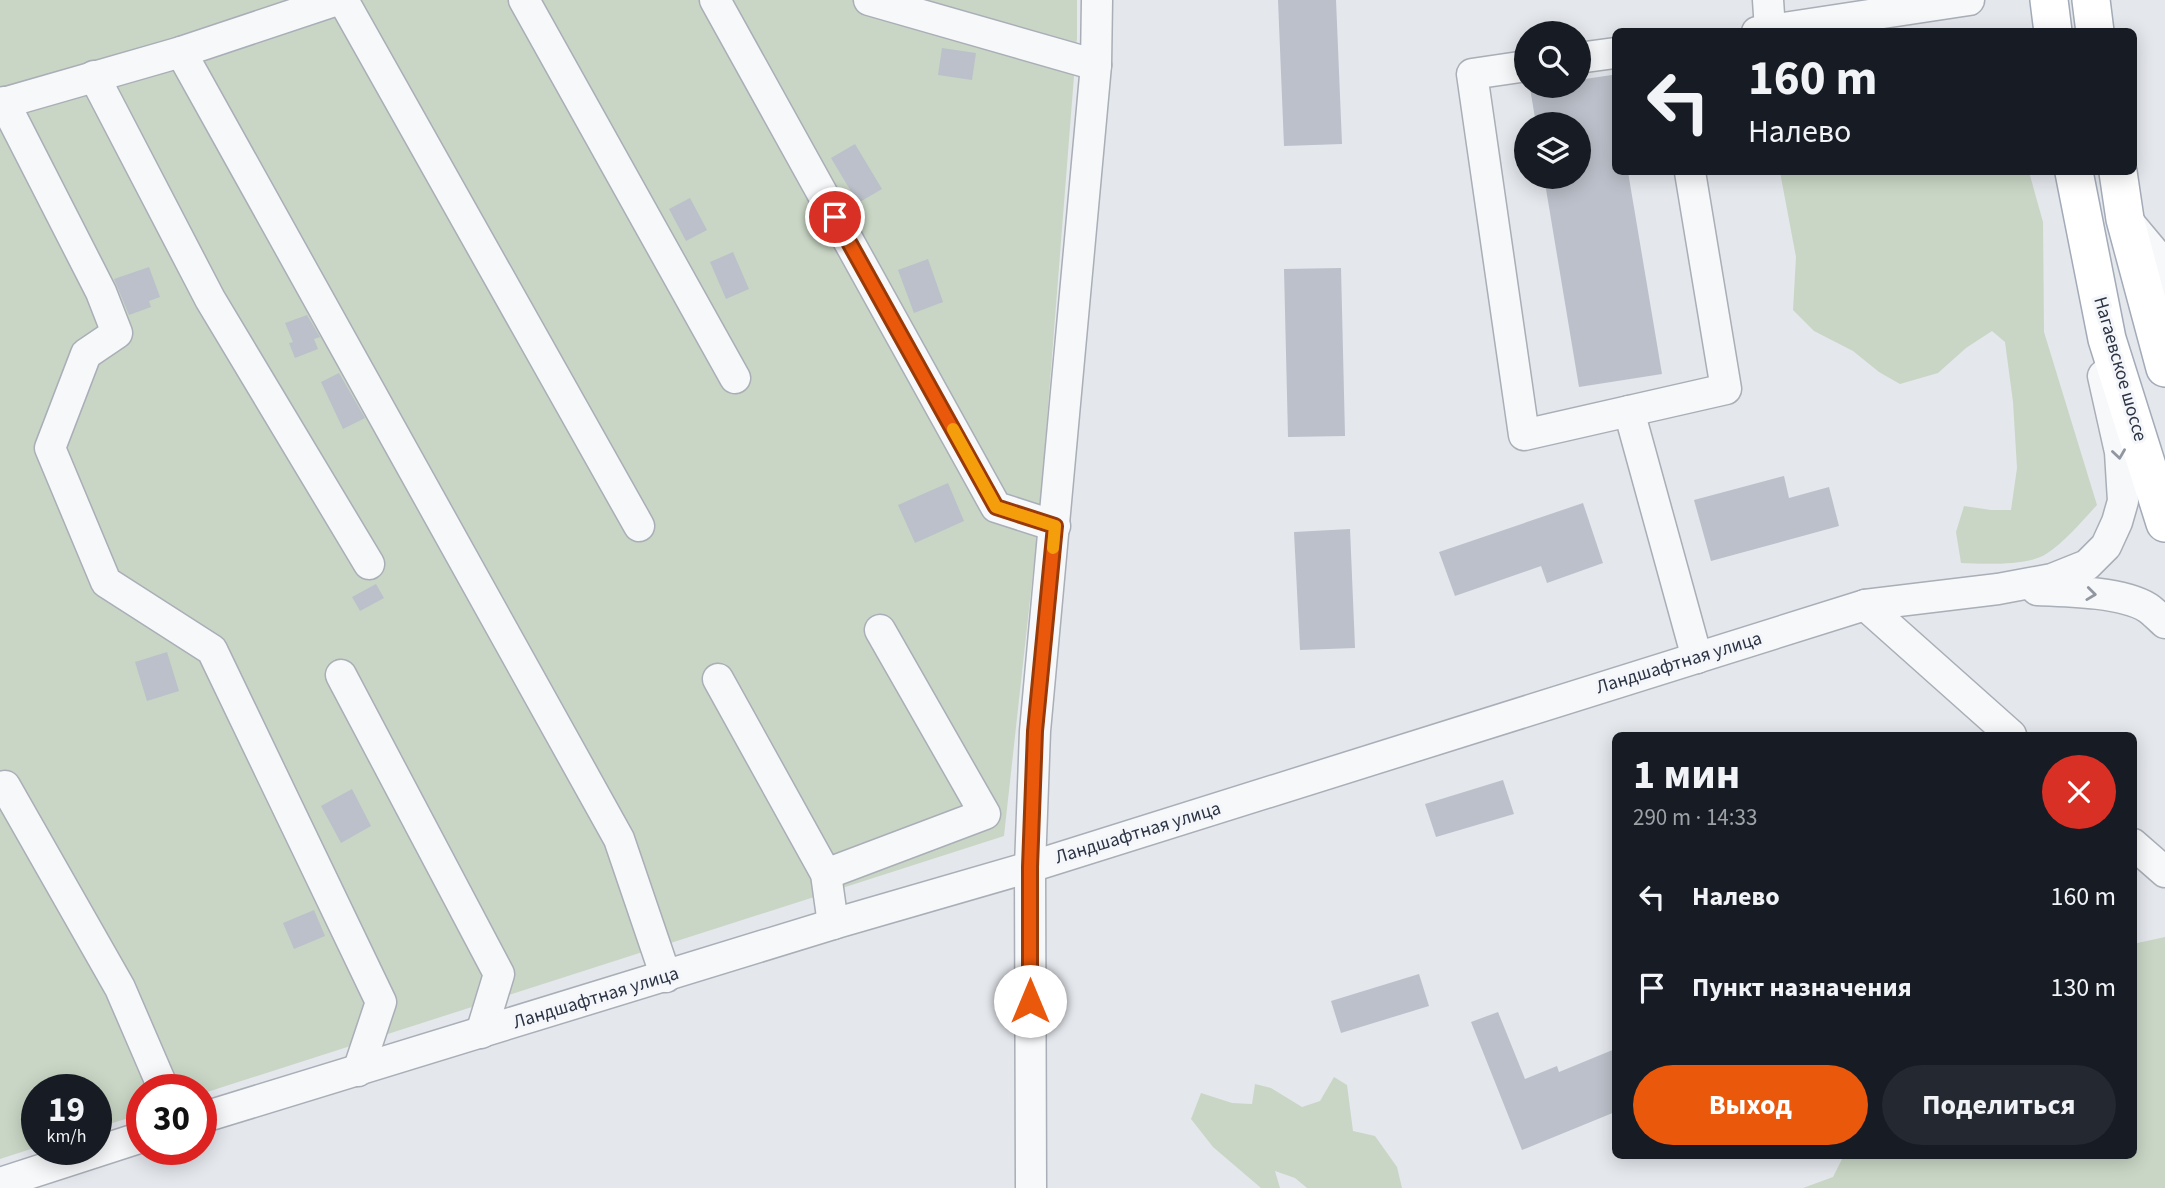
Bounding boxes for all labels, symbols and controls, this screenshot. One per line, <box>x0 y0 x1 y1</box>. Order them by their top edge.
map controls <box>1514 21 1591 189</box>
button: search <box>1514 21 1591 98</box>
text: 160 m <box>1748 44 1877 114</box>
icon: left <box>1633 56 1724 147</box>
text: Налево <box>1748 109 1851 155</box>
button: layers <box>1514 112 1591 189</box>
pin <box>805 187 865 247</box>
icon: arrive <box>816 198 854 236</box>
street label: Нагаевское шоссе <box>2086 293 2154 445</box>
one-way arrow <box>2112 448 2127 459</box>
one-way arrow <box>2085 586 2097 601</box>
street label: Ландшафтная улица <box>1593 625 1765 701</box>
text: 1 мин <box>1633 745 1740 805</box>
button: close <box>2042 755 2116 829</box>
street label: Ландшафтная улица <box>1052 795 1224 871</box>
text: 290 m · 14:33 <box>1633 801 1757 834</box>
icon: left <box>1633 878 1671 916</box>
text: Налево <box>1692 878 1780 915</box>
text: 160 m <box>2050 878 2116 915</box>
street label: Ландшафтная улица <box>510 960 682 1036</box>
position arrow <box>993 964 1067 1038</box>
icon: arrive <box>1633 969 1671 1007</box>
text: Пункт назначения <box>1692 969 1912 1006</box>
text: 130 m <box>2050 969 2116 1006</box>
button: Выход <box>1633 1065 1868 1145</box>
button: Поделиться <box>1882 1065 2116 1145</box>
speed limit sign: 30 <box>126 1074 217 1165</box>
text: 19 <box>48 1085 85 1135</box>
text: km/h <box>47 1124 86 1149</box>

